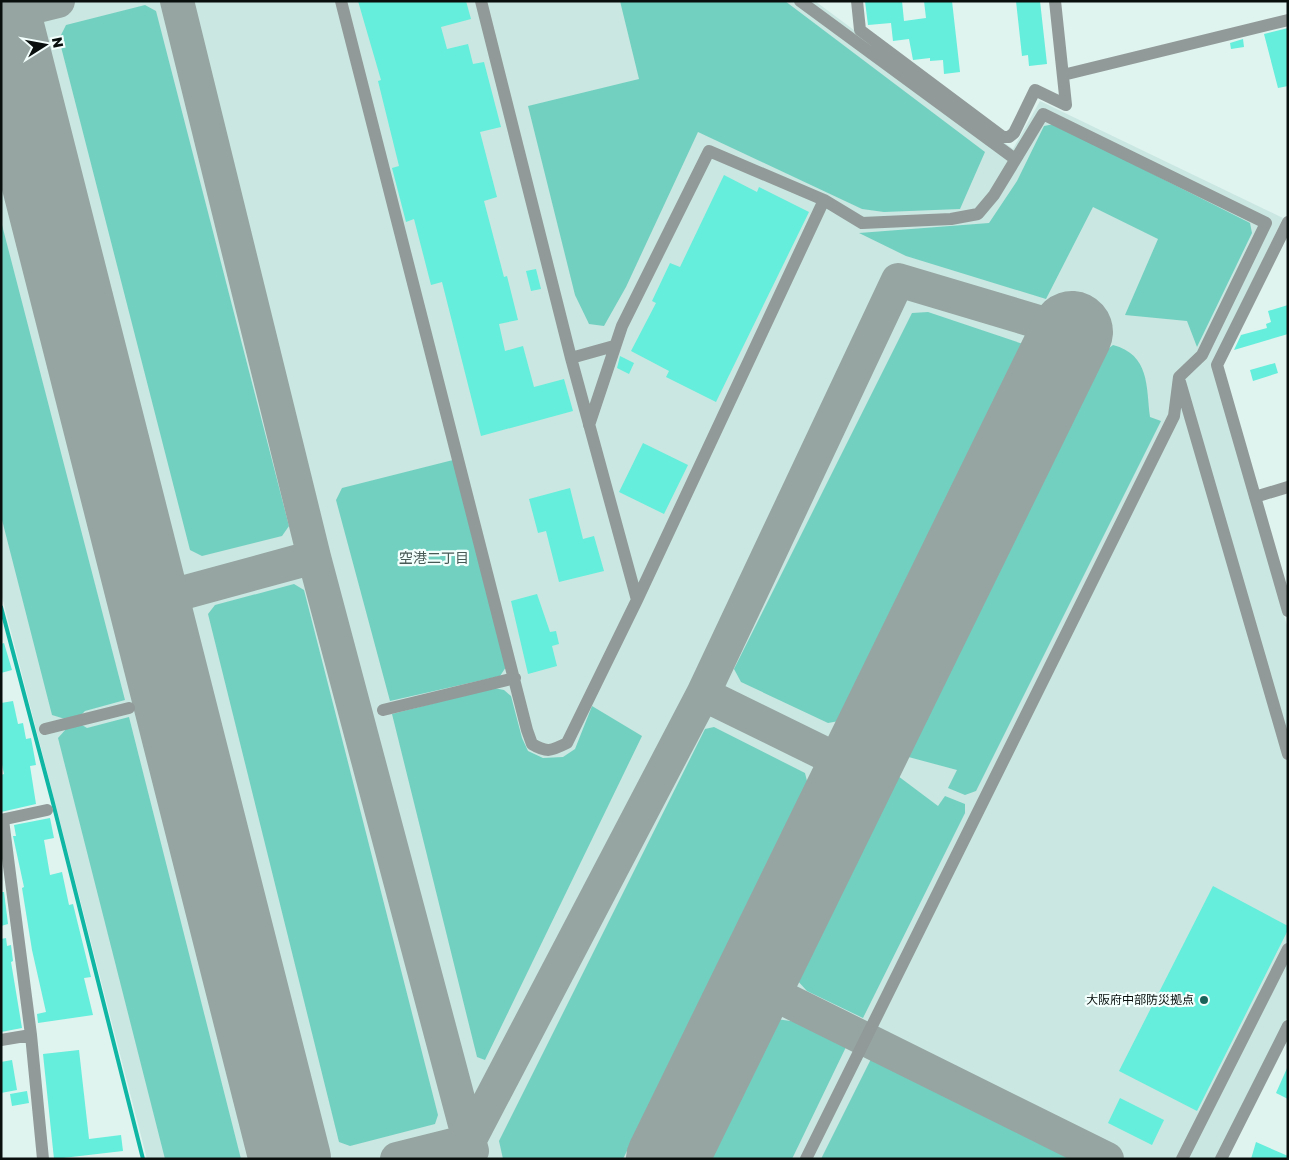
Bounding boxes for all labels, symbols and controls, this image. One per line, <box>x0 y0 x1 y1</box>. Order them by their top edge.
north arrow <box>20 20 70 70</box>
text: N <box>49 36 68 49</box>
district label: 空港二丁目 <box>399 549 469 566</box>
place label: 大阪府中部防災拠点 <box>1086 992 1194 1007</box>
marker: 大阪府中部防災拠点 <box>1198 994 1210 1006</box>

